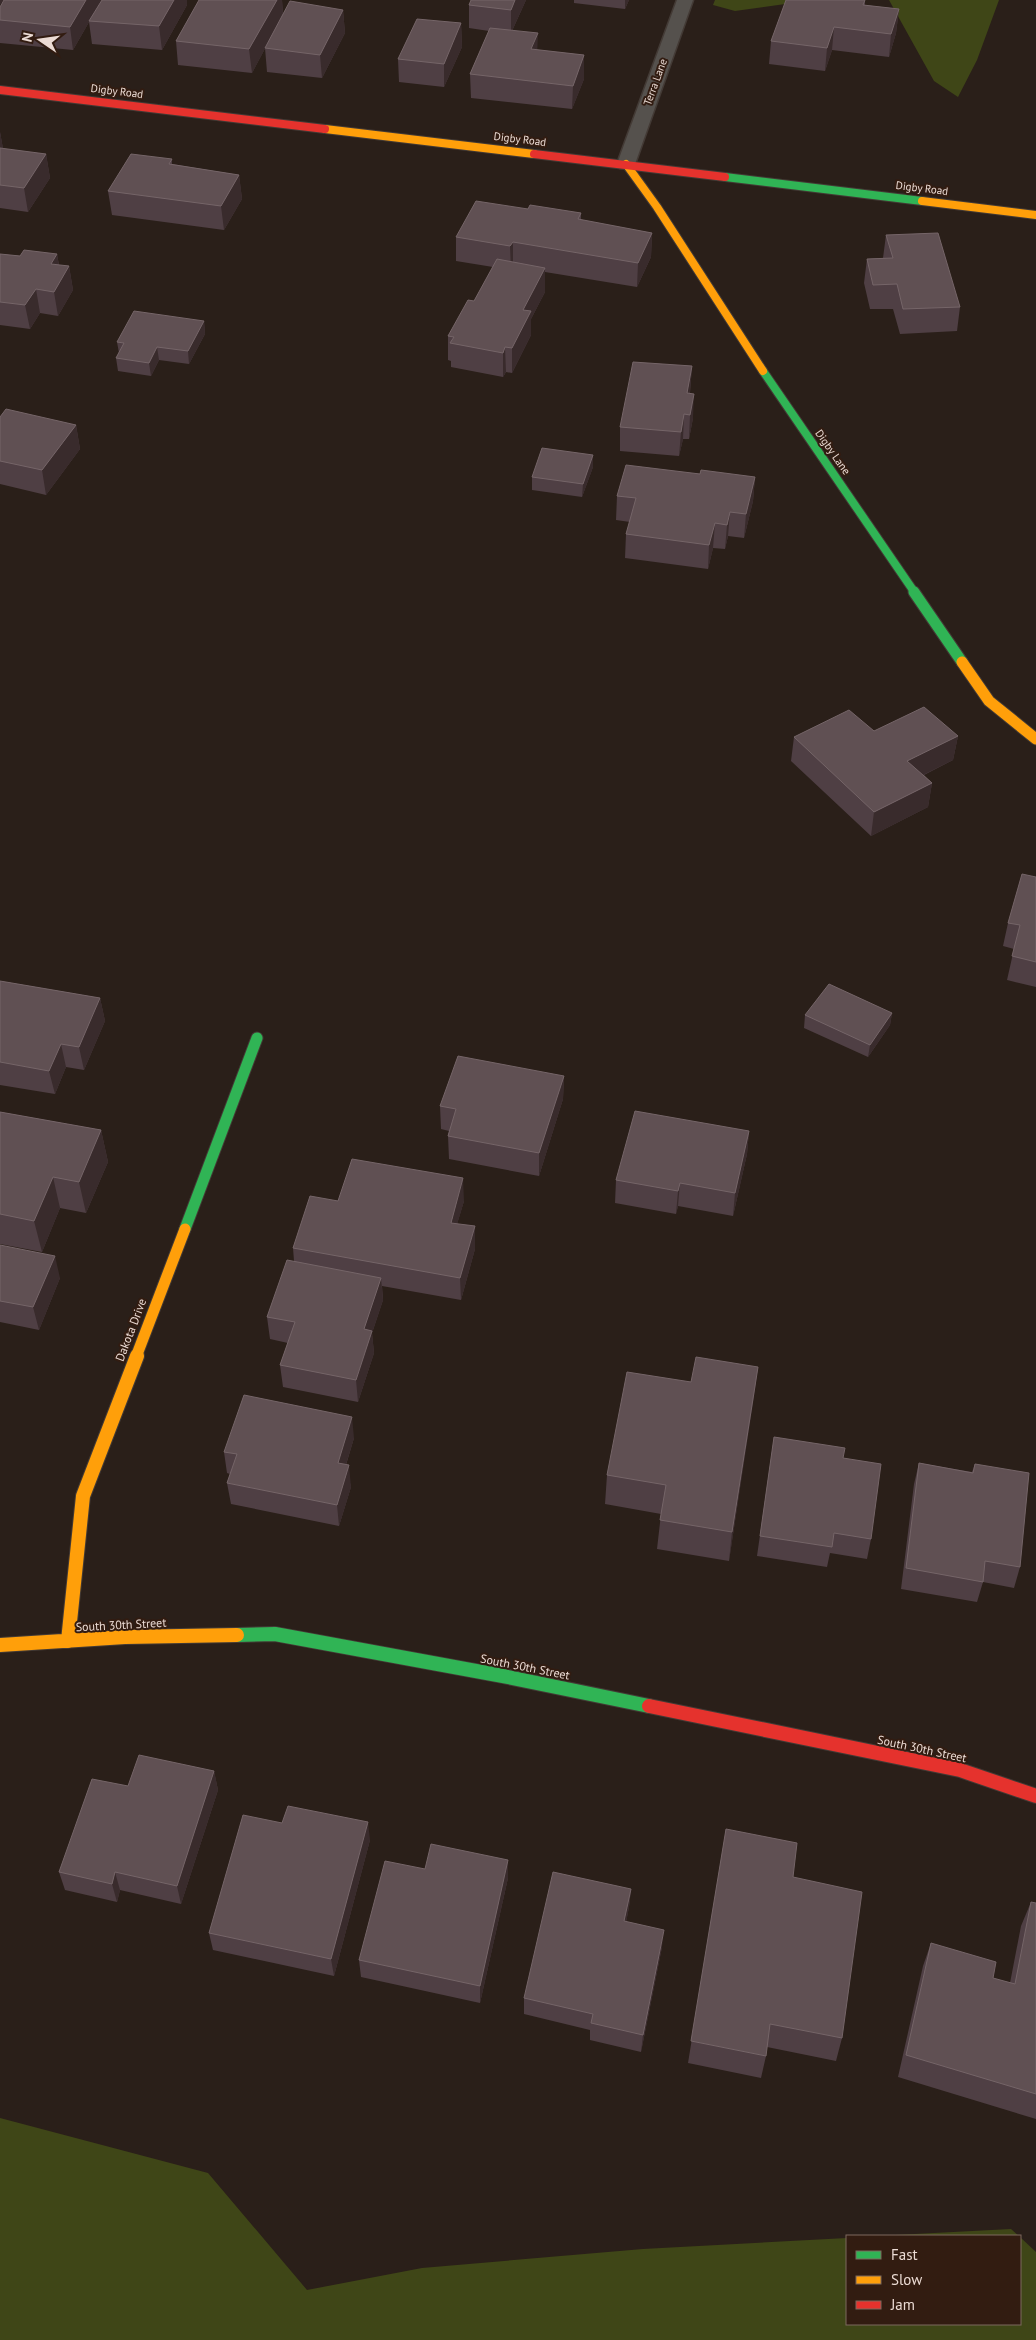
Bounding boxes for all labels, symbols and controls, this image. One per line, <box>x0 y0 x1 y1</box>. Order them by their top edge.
north arrow <box>15 15 65 65</box>
text: N <box>18 31 37 44</box>
street label: Terra Lane <box>640 56 670 107</box>
street label: Digby Road <box>90 81 144 101</box>
street label: Digby Road <box>493 129 547 149</box>
street label: Digby Road <box>895 178 949 198</box>
street label: Digby Lane <box>812 427 854 478</box>
street label: Dakota Drive <box>112 1296 149 1363</box>
street label: South 30th Street <box>75 1615 167 1634</box>
street label: South 30th Street <box>479 1650 571 1683</box>
street label: South 30th Street <box>876 1732 968 1765</box>
legend <box>846 2235 1021 2325</box>
text: Fast <box>891 2245 918 2264</box>
text: Slow <box>891 2270 922 2289</box>
text: Jam <box>890 2295 915 2314</box>

